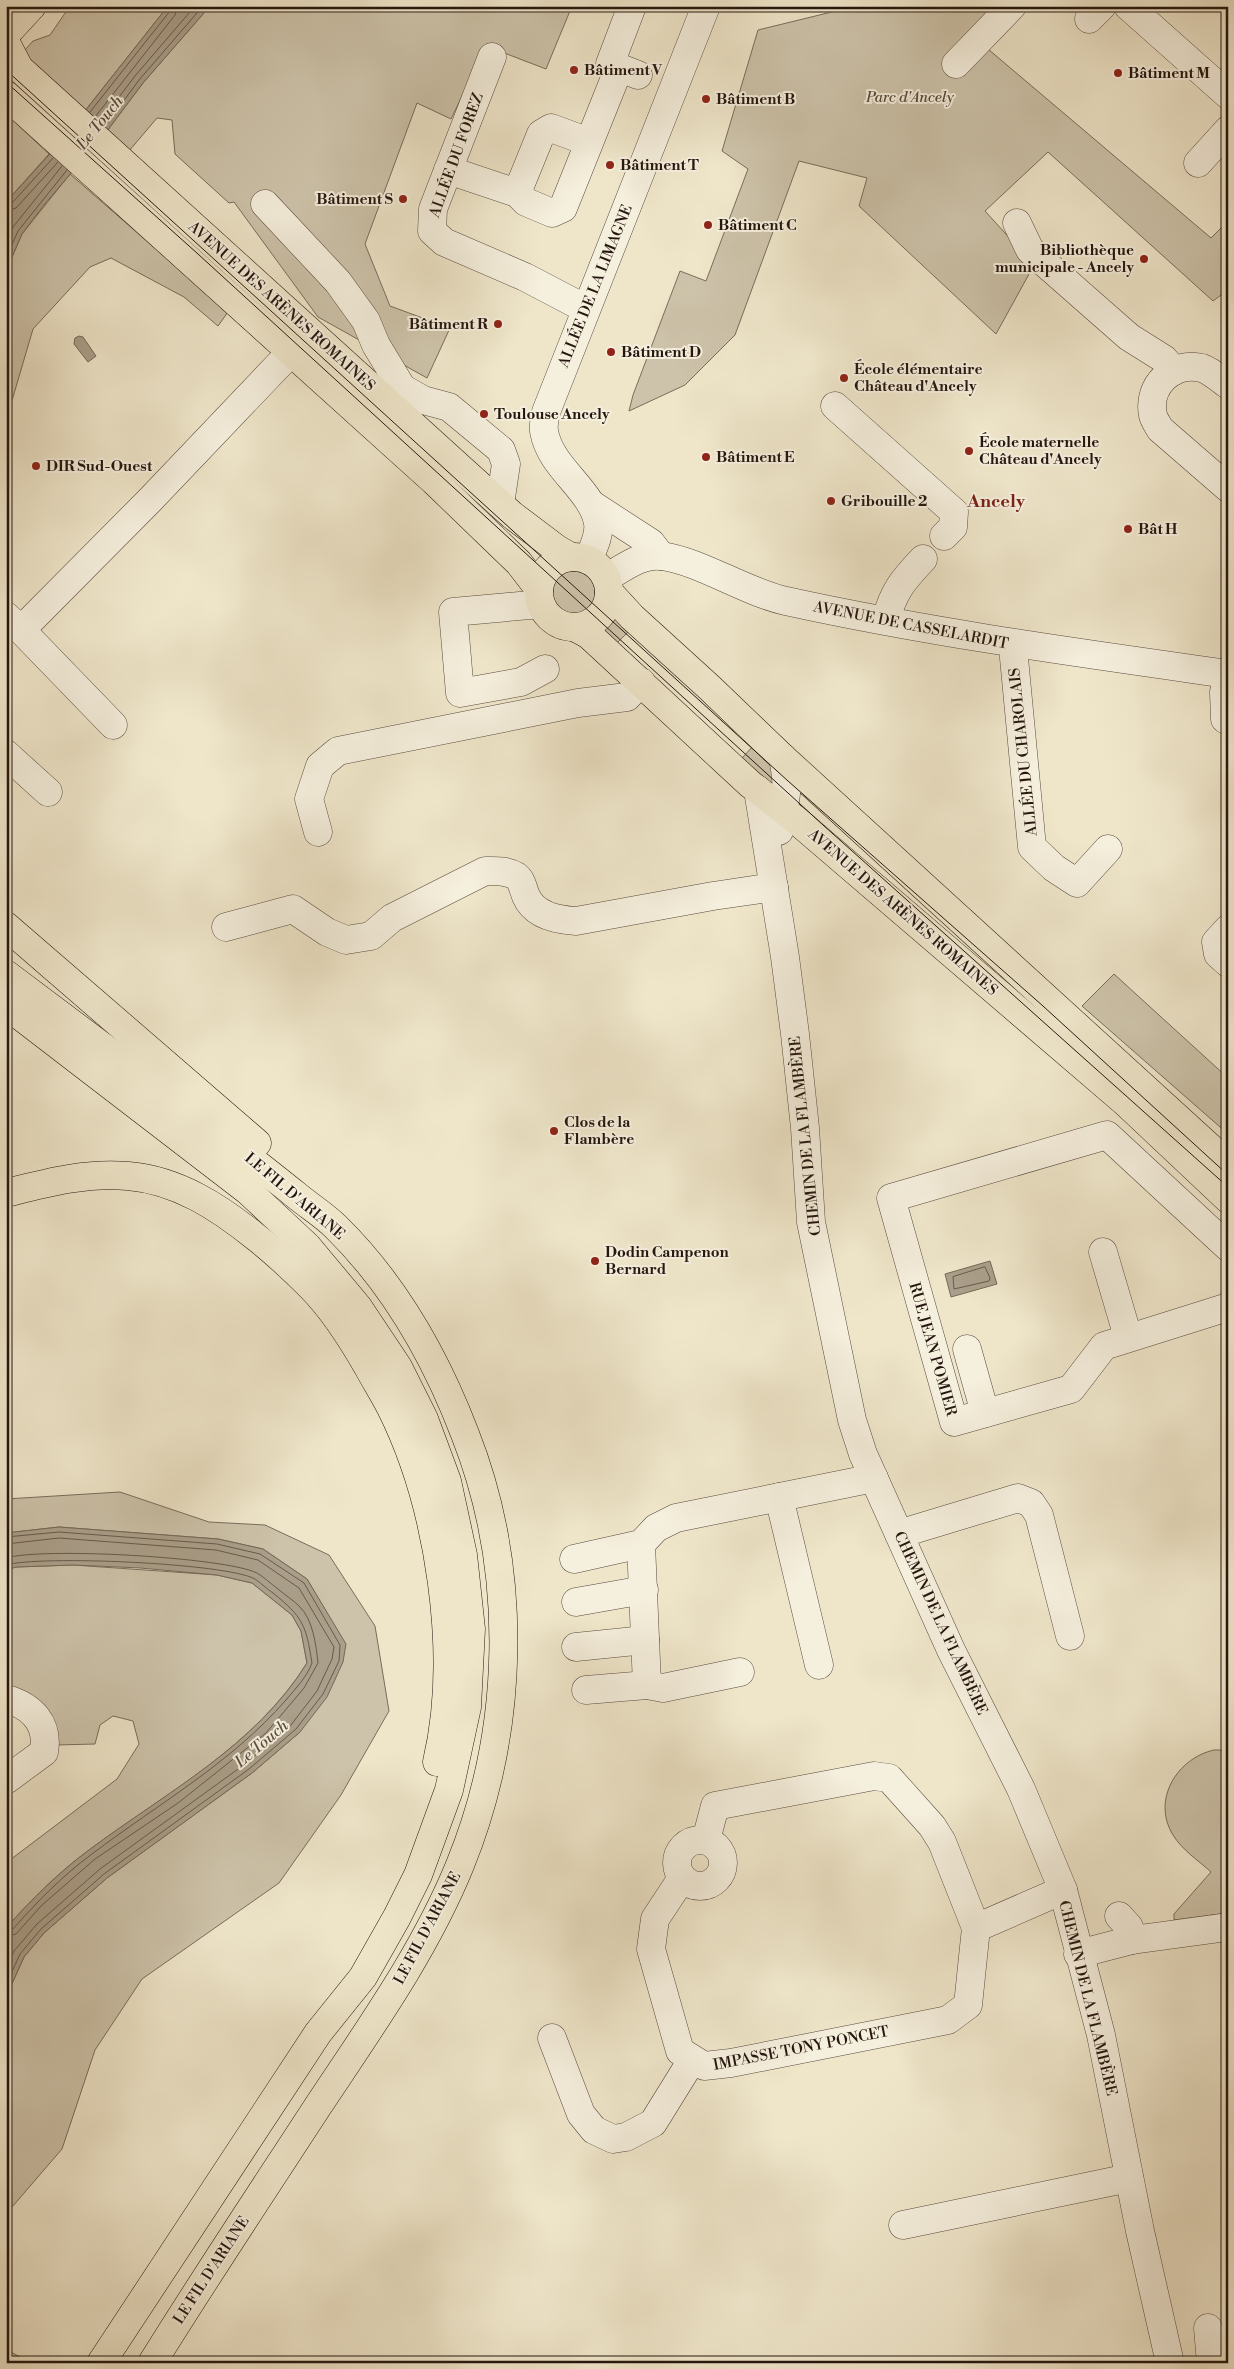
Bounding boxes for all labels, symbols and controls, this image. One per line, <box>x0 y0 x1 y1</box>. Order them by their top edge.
place label: Bâtiment V <box>584 61 663 80</box>
marker: Bâtiment V <box>568 64 580 76</box>
place label: Bâtiment M <box>1128 64 1210 83</box>
marker: Bâtiment M <box>1112 67 1124 79</box>
park label: Parc d'Ancely <box>865 88 955 107</box>
street label: ALLÉE DU FOREZ <box>424 90 488 221</box>
place label: Bâtiment B <box>716 90 795 109</box>
water label: Le Touch <box>71 92 128 154</box>
marker: Bâtiment B <box>700 93 712 105</box>
place label: Bâtiment T <box>620 156 699 175</box>
marker: Bâtiment T <box>604 159 616 171</box>
place label: Bâtiment S <box>316 190 393 209</box>
marker: Bâtiment S <box>397 193 409 205</box>
street label: ALLÉE DE LA LIMAGNE <box>553 202 637 371</box>
street label: AVENUE DES ARÈNES ROMAINES <box>184 216 380 395</box>
place label: Bâtiment C <box>718 216 797 235</box>
marker: Bâtiment C <box>702 219 714 231</box>
place label: Bibliothèque municipale - Ancely <box>995 241 1134 277</box>
marker: Bibliothèque municipale - Ancely <box>1138 253 1150 265</box>
place label: Bâtiment R <box>409 315 489 334</box>
marker: Bâtiment R <box>492 318 504 330</box>
place label: Bâtiment D <box>621 343 701 362</box>
marker: Bâtiment D <box>605 346 617 358</box>
place label: École élémentaire Château d'Ancely <box>854 359 983 396</box>
marker: École élémentaire Château d'Ancely <box>838 372 850 384</box>
place label: Toulouse Ancely <box>494 405 610 424</box>
marker: Toulouse Ancely <box>478 408 490 420</box>
place label: École maternelle Château d'Ancely <box>979 432 1102 469</box>
marker: École maternelle Château d'Ancely <box>963 445 975 457</box>
place label: Bâtiment E <box>716 448 795 467</box>
marker: Bâtiment E <box>700 451 712 463</box>
place label: DIR Sud-Ouest <box>46 457 153 476</box>
marker: DIR Sud-Ouest <box>30 460 42 472</box>
district label: Ancely <box>966 490 1026 513</box>
place label: Gribouille 2 <box>841 492 927 511</box>
marker: Gribouille 2 <box>825 495 837 507</box>
place label: Bât H <box>1138 520 1178 539</box>
marker: Bât H <box>1122 523 1134 535</box>
street label: AVENUE DE CASSELARDIT <box>811 597 1010 654</box>
street label: ALLÉE DU CHAROLAIS <box>1004 667 1042 838</box>
street label: AVENUE DES ARÈNES ROMAINES <box>803 823 1002 1000</box>
street label: CHEMIN DE LA FLAMBÈRE <box>785 1035 825 1237</box>
place label: Clos de la Flambère <box>564 1113 634 1149</box>
marker: Clos de la Flambère <box>548 1125 560 1137</box>
street label: LE FIL D'ARIANE <box>241 1149 349 1244</box>
place label: Dodin Campenon Bernard <box>605 1243 730 1279</box>
marker: Dodin Campenon Bernard <box>589 1255 601 1267</box>
street label: RUE JEAN POMIER <box>904 1280 961 1419</box>
street label: CHEMIN DE LA FLAMBÈRE <box>890 1528 992 1718</box>
water label: Le Touch <box>230 1716 292 1772</box>
street label: LE FIL D'ARIANE <box>390 1869 465 1988</box>
street label: CHEMIN DE LA FLAMBÈRE <box>1054 1898 1122 2098</box>
street label: IMPASSE TONY PONCET <box>712 2022 891 2075</box>
street label: LE FIL D'ARIANE <box>169 2213 253 2328</box>

